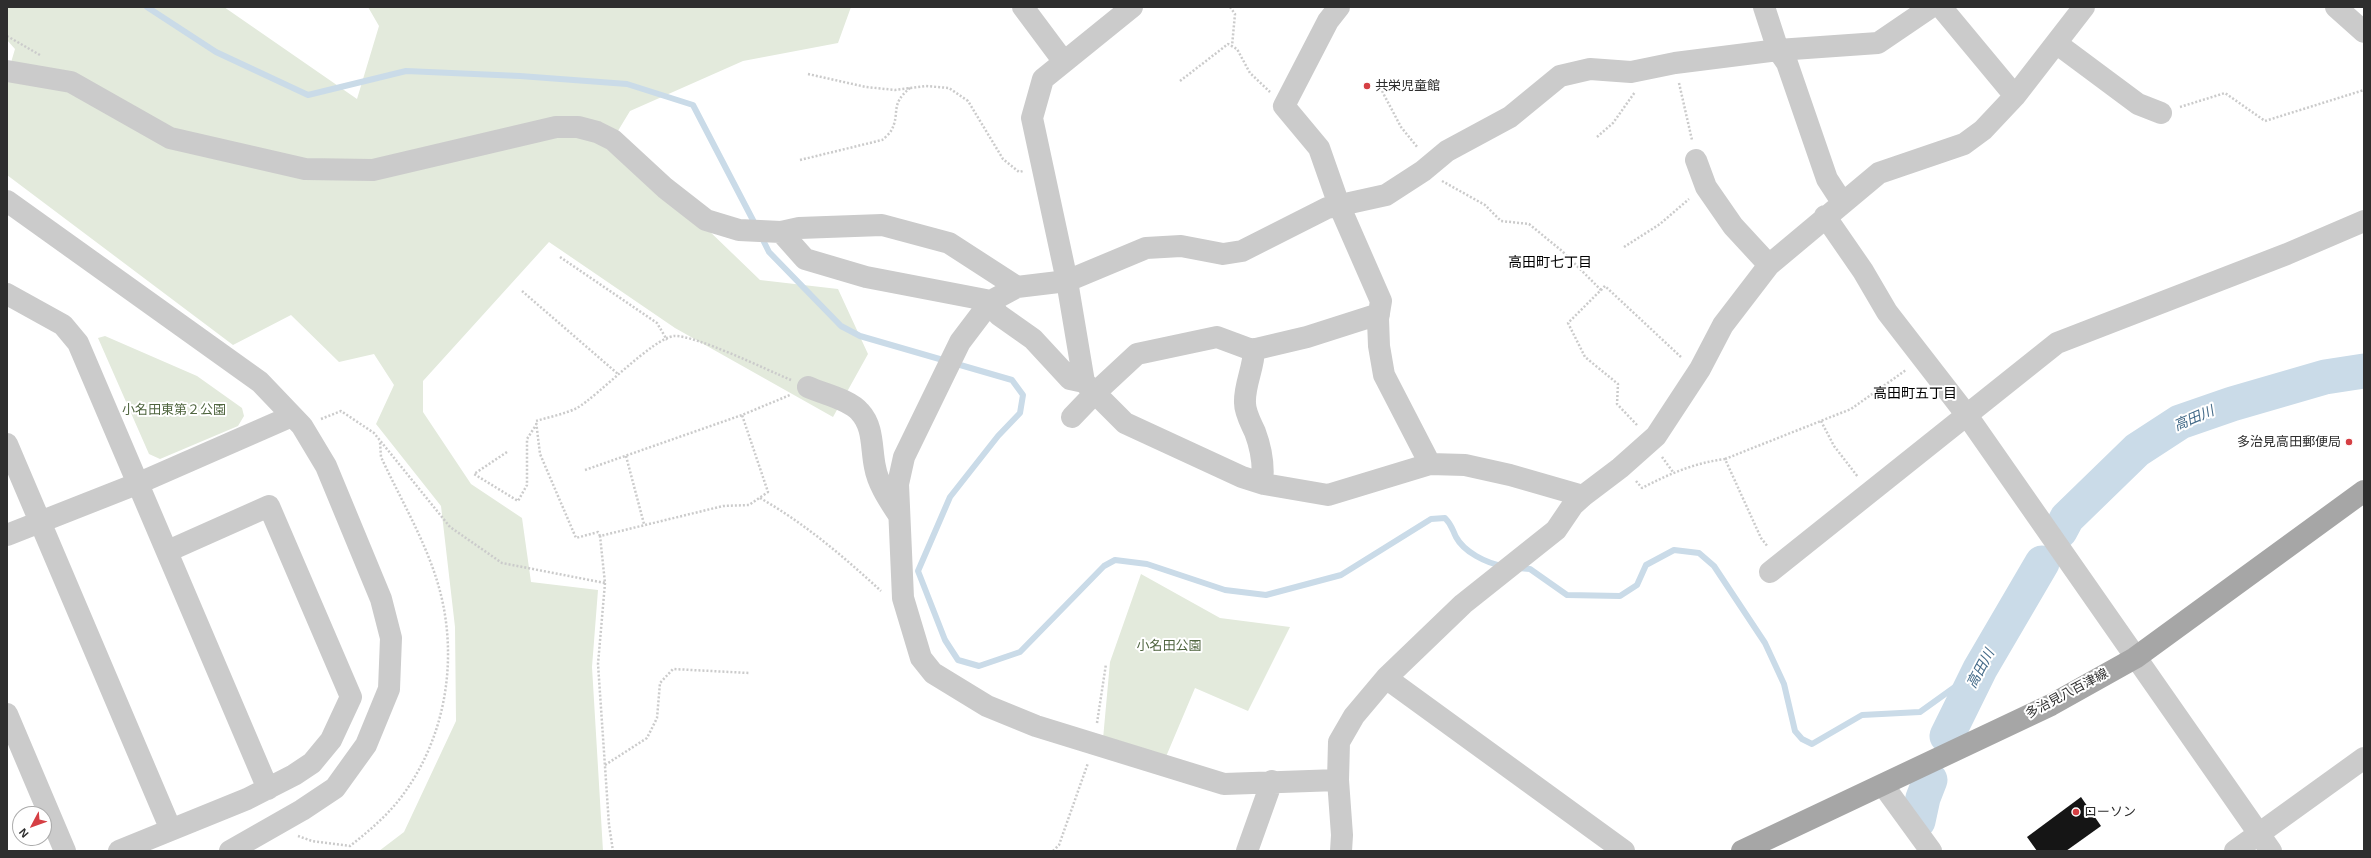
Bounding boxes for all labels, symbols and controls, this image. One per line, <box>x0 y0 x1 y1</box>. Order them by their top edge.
place label: 共栄児童館 <box>1375 78 1440 94</box>
marker: 共栄児童館 <box>1362 81 1372 91</box>
district label: 高田町七丁目 <box>1508 255 1592 271</box>
district label: 高田町五丁目 <box>1873 386 1957 402</box>
park label: 小名田東第２公園 <box>122 402 226 418</box>
water label: 高田川 <box>2171 403 2217 435</box>
place label: 多治見高田郵便局 <box>2237 434 2341 450</box>
marker: 多治見高田郵便局 <box>2344 437 2354 447</box>
park label: 小名田公園 <box>1137 638 1201 654</box>
water label: 高田川 <box>1964 647 1998 691</box>
street label: 多治見八百津線 <box>2023 666 2111 722</box>
place label: ローソン <box>2084 804 2136 820</box>
north arrow <box>12 806 52 846</box>
marker: ローソン <box>2071 807 2081 817</box>
text: N <box>17 826 31 840</box>

